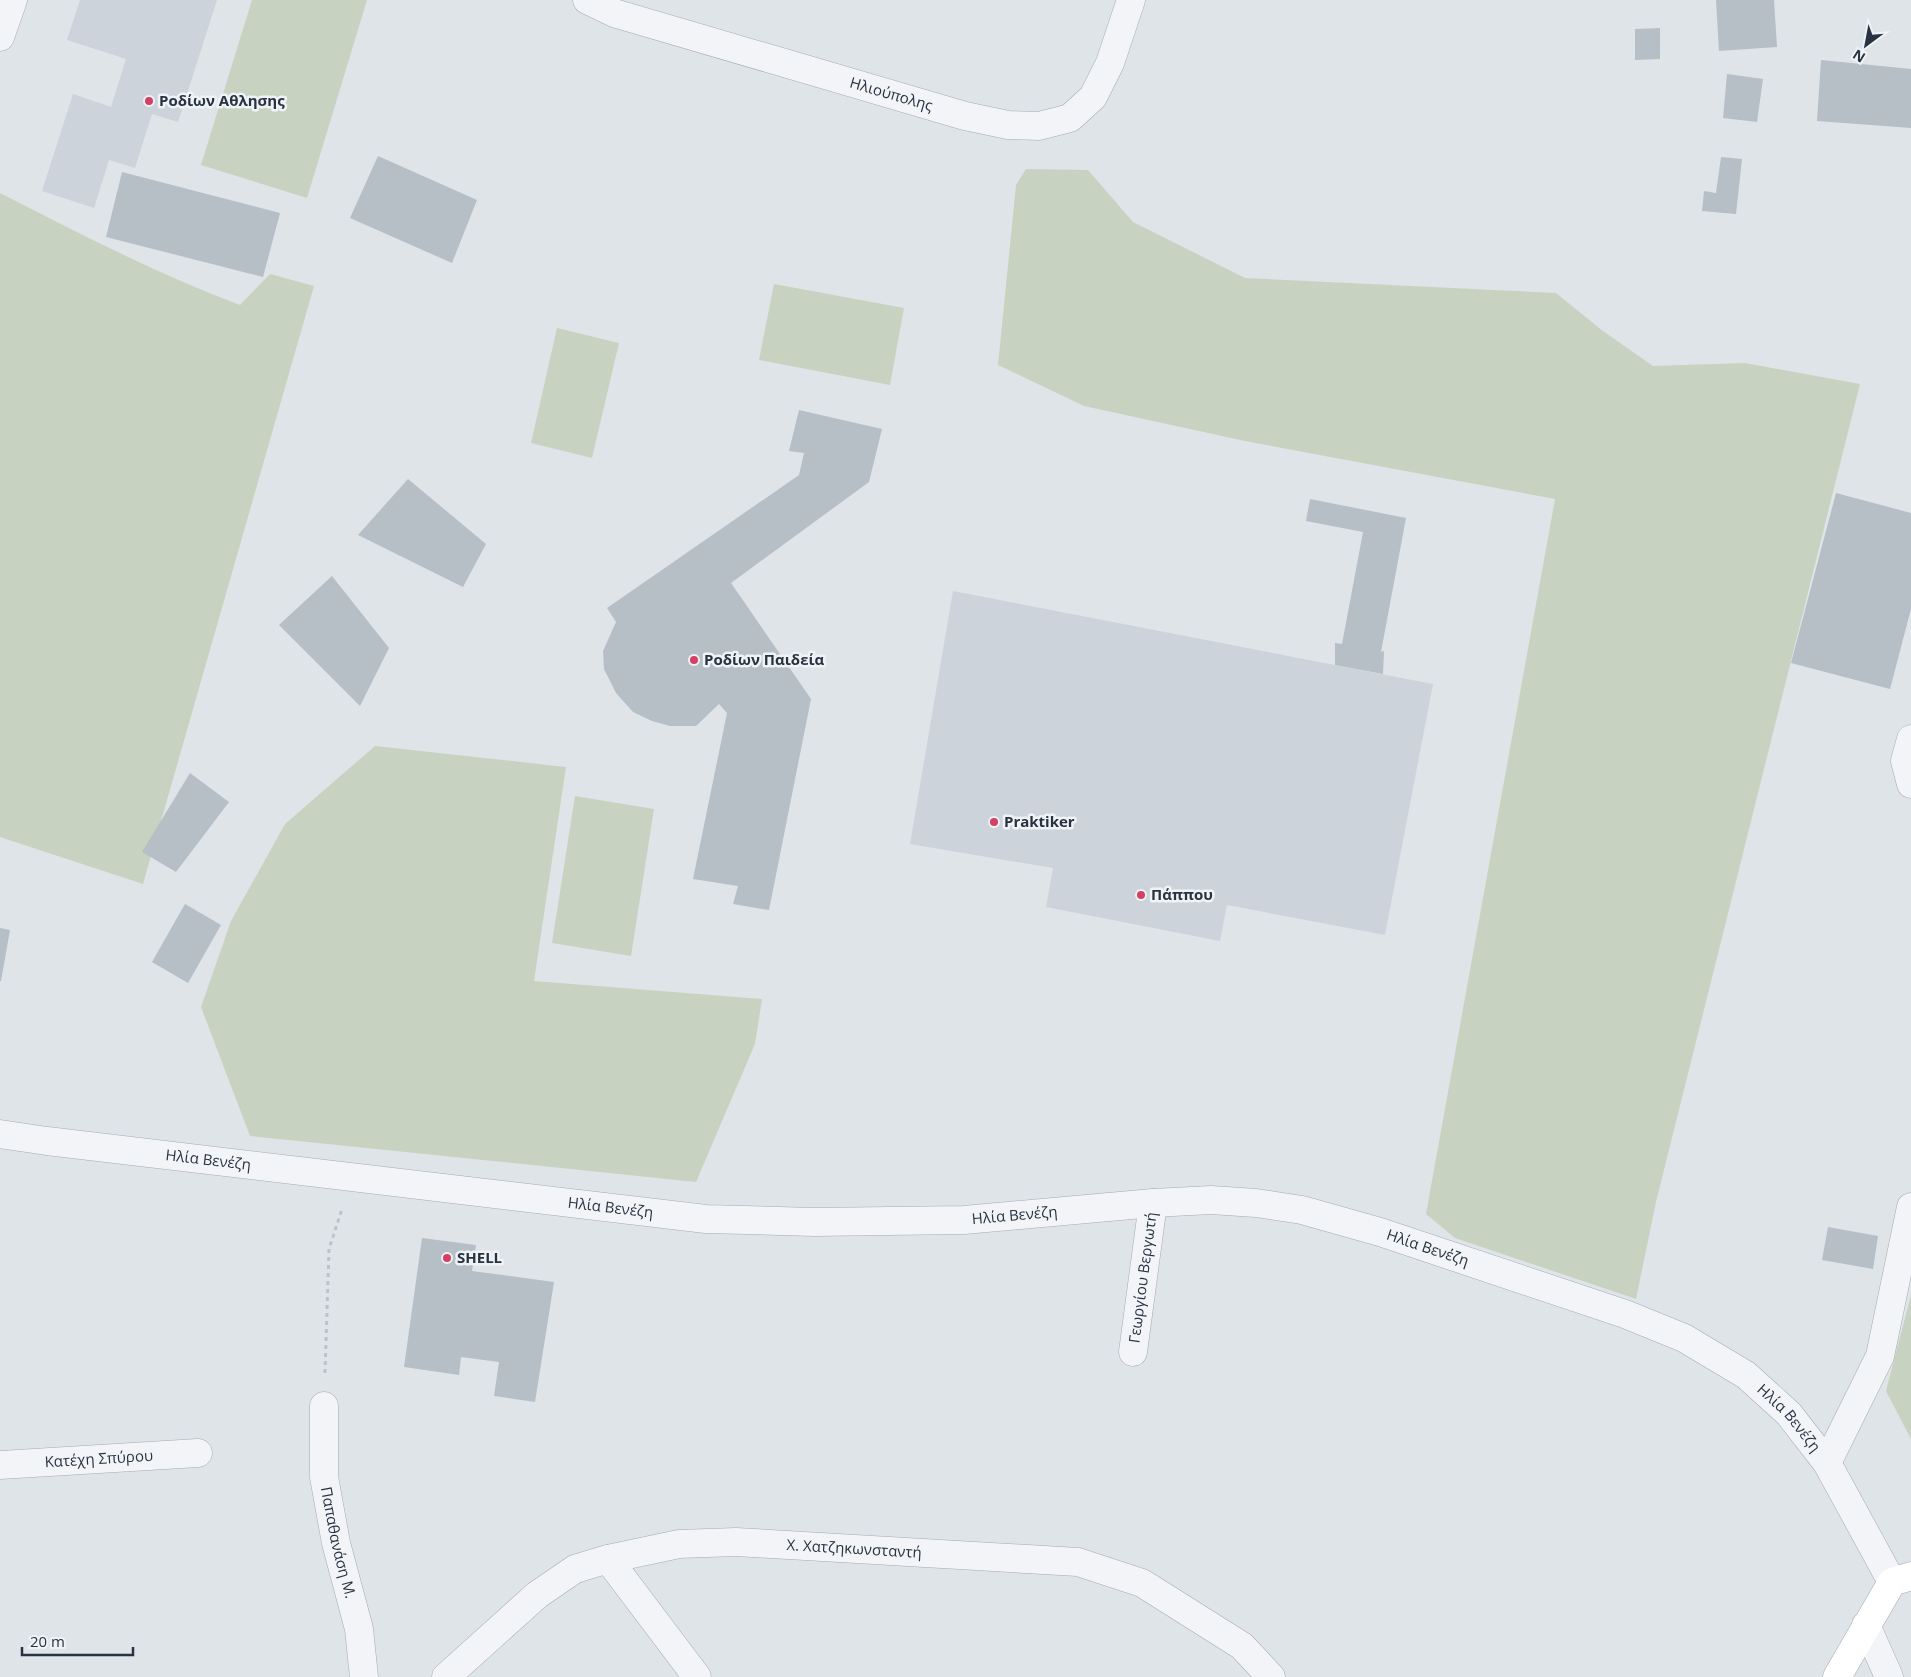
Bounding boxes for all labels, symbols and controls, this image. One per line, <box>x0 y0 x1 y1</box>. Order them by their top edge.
north arrow <box>1841 20 1891 70</box>
text: N <box>1849 45 1869 68</box>
street label: Ηλιούπολης <box>848 72 936 115</box>
place label: Ροδίων Αθλησης <box>159 90 285 110</box>
marker: Ροδίων Αθλησης <box>143 95 155 107</box>
place label: Ροδίων Παιδεία <box>704 649 825 669</box>
marker: Ροδίων Παιδεία <box>688 654 700 666</box>
place label: Praktiker <box>1004 811 1075 831</box>
marker: Praktiker <box>988 816 1000 828</box>
place label: Πάππου <box>1151 884 1213 904</box>
marker: Πάππου <box>1135 889 1147 901</box>
street label: Ηλία Βενέζη <box>165 1144 252 1174</box>
street label: Ηλία Βενέζη <box>567 1192 654 1222</box>
street label: Ηλία Βενέζη <box>971 1201 1058 1228</box>
street label: Γεωργίου Βεργωτή <box>1123 1211 1161 1344</box>
street label: Ηλία Βενέζη <box>1384 1224 1472 1270</box>
place label: SHELL <box>457 1247 502 1267</box>
marker: SHELL <box>441 1252 453 1264</box>
street label: Ηλία Βενέζη <box>1753 1379 1826 1456</box>
street label: Κατέχη Σπύρου <box>44 1445 154 1471</box>
street label: Παπαθανάση Μ. <box>317 1485 361 1600</box>
street label: Χ. Χατζηκωνσταντή <box>786 1534 922 1562</box>
scale bar <box>22 1624 134 1656</box>
text: 20 m <box>30 1631 65 1651</box>

